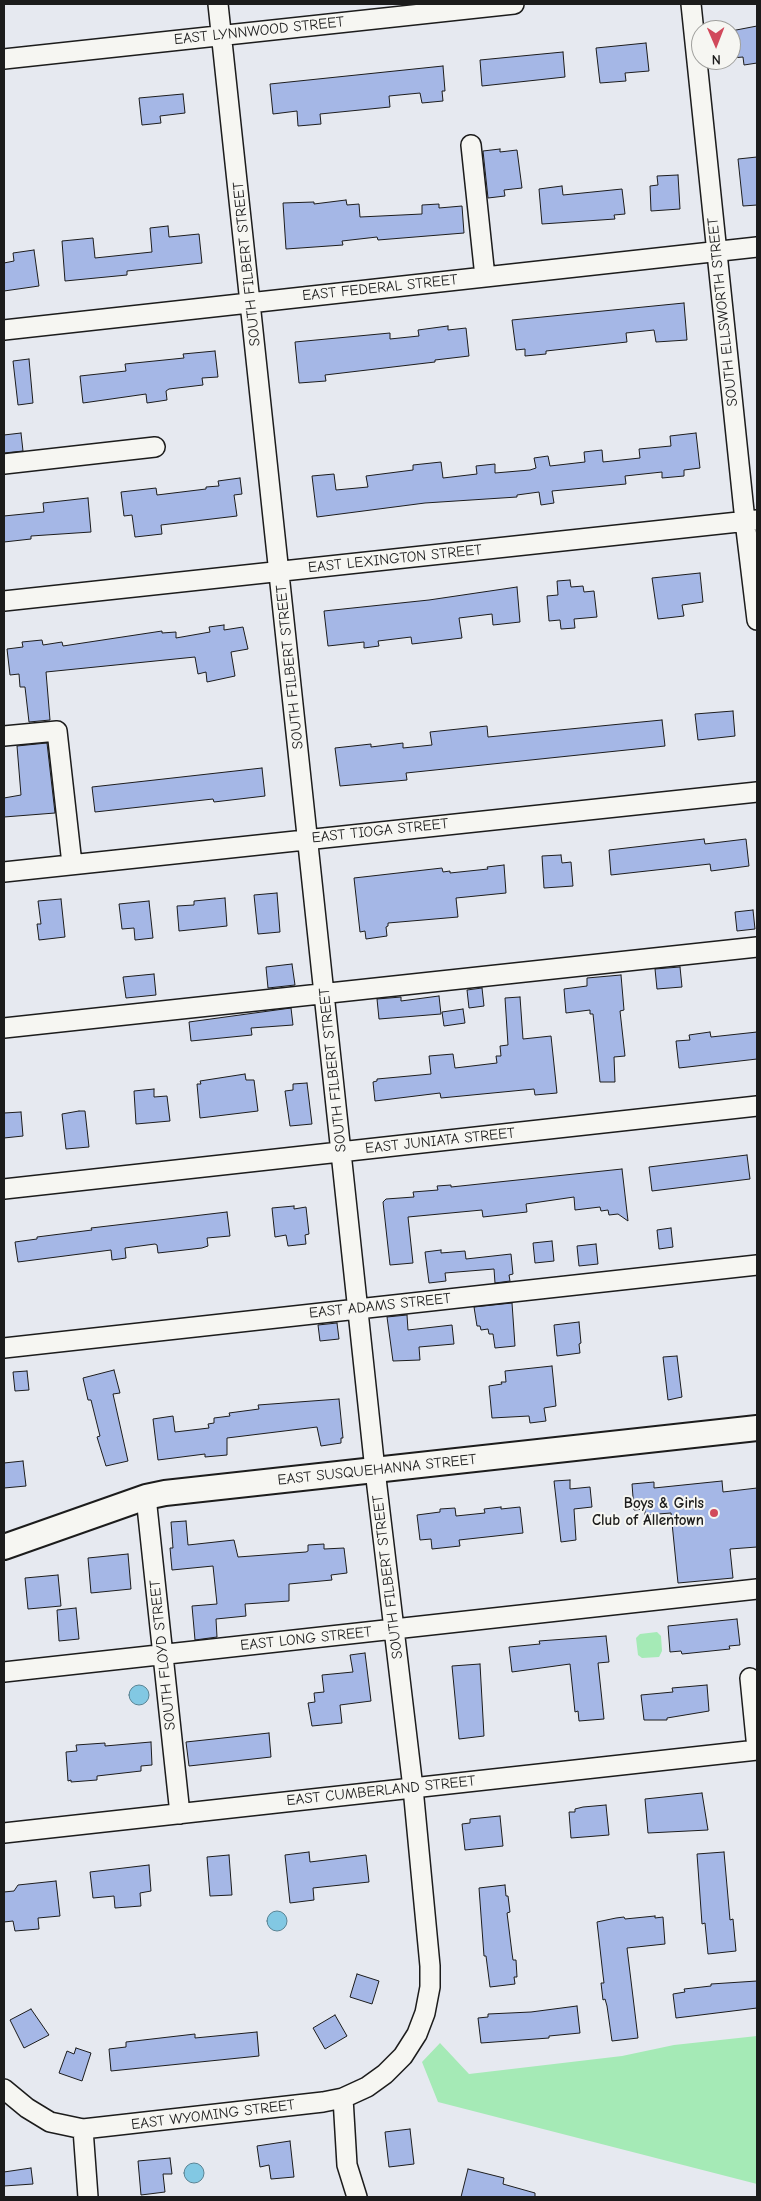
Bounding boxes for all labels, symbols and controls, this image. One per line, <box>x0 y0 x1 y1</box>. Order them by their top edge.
street label: EAST LYNNWOOD STREET <box>173 13 345 49</box>
north arrow <box>691 20 741 70</box>
text: N <box>712 51 721 68</box>
street label: SOUTH FILBERT STREET <box>229 181 265 347</box>
street label: SOUTH ELLSWORTH STREET <box>704 217 742 407</box>
street label: EAST FEDERAL STREET <box>301 271 459 305</box>
street label: EAST LEXINGTON STREET <box>307 541 483 577</box>
street label: SOUTH FILBERT STREET <box>272 584 308 750</box>
street label: EAST TIOGA STREET <box>311 815 449 847</box>
street label: SOUTH FILBERT STREET <box>315 987 351 1153</box>
street label: EAST JUNIATA STREET <box>364 1124 516 1158</box>
street label: EAST ADAMS STREET <box>308 1290 452 1322</box>
street label: EAST SUSQUEHANNA STREET <box>277 1451 477 1489</box>
street label: SOUTH FILBERT STREET <box>369 1494 407 1660</box>
place label: Boys & Girls Club of Allentown <box>592 1495 704 1530</box>
marker: Boys & Girls Club of Allentown <box>708 1507 720 1519</box>
street label: SOUTH FLOYD STREET <box>146 1579 180 1731</box>
street label: EAST LONG STREET <box>239 1623 373 1655</box>
street label: EAST CUMBERLAND STREET <box>286 1772 476 1810</box>
street label: EAST WYOMING STREET <box>130 2096 296 2134</box>

